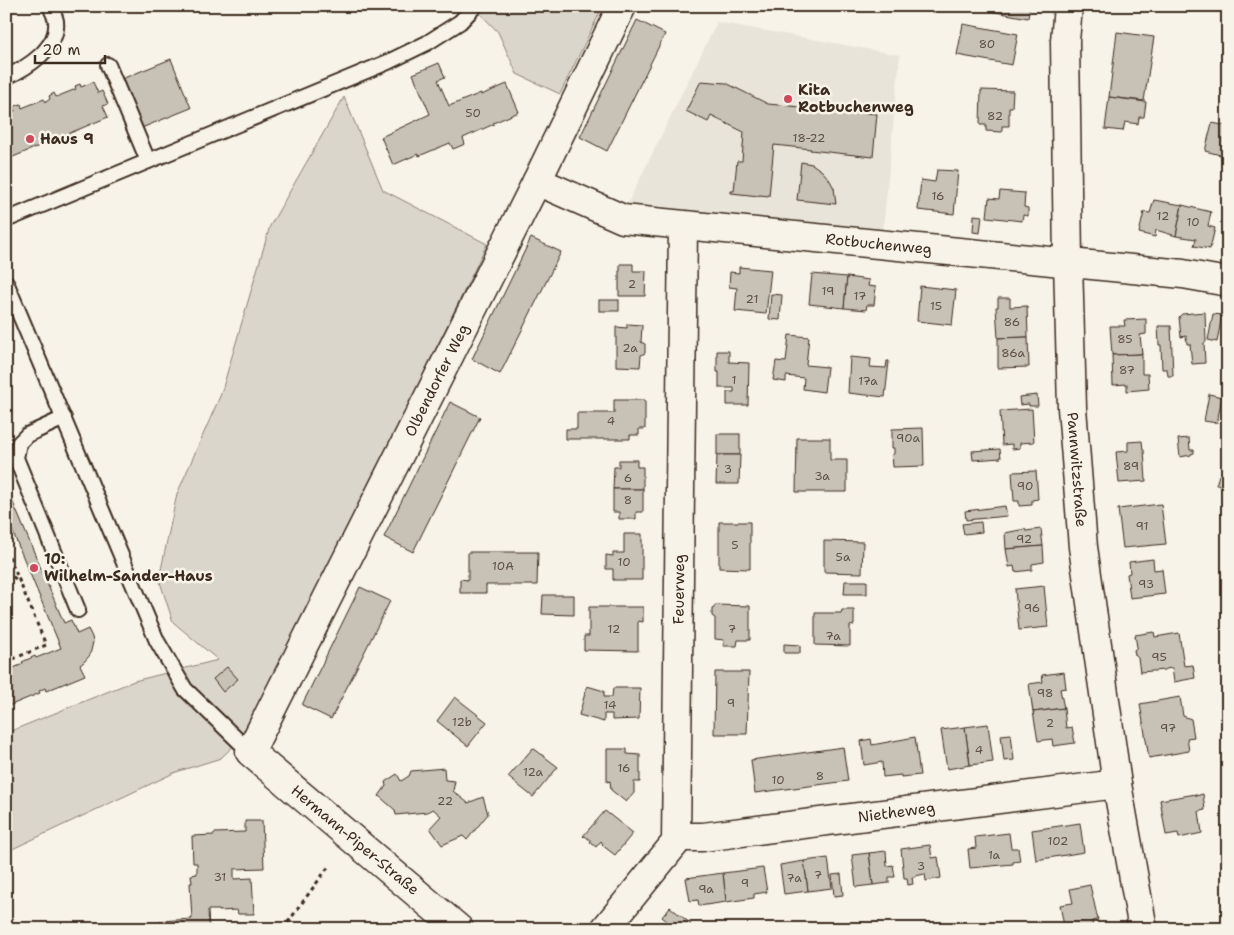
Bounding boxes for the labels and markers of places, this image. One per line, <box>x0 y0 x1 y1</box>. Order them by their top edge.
place label: Kita Rotbuchenweg <box>798 80 914 117</box>
marker: Kita Rotbuchenweg <box>782 93 794 105</box>
place label: Haus 9 <box>40 129 94 149</box>
marker: Haus 9 <box>24 133 36 145</box>
place label: 10: Wilhelm-Sander-Haus <box>44 549 213 586</box>
marker: 10: Wilhelm-Sander-Haus <box>28 562 40 574</box>

